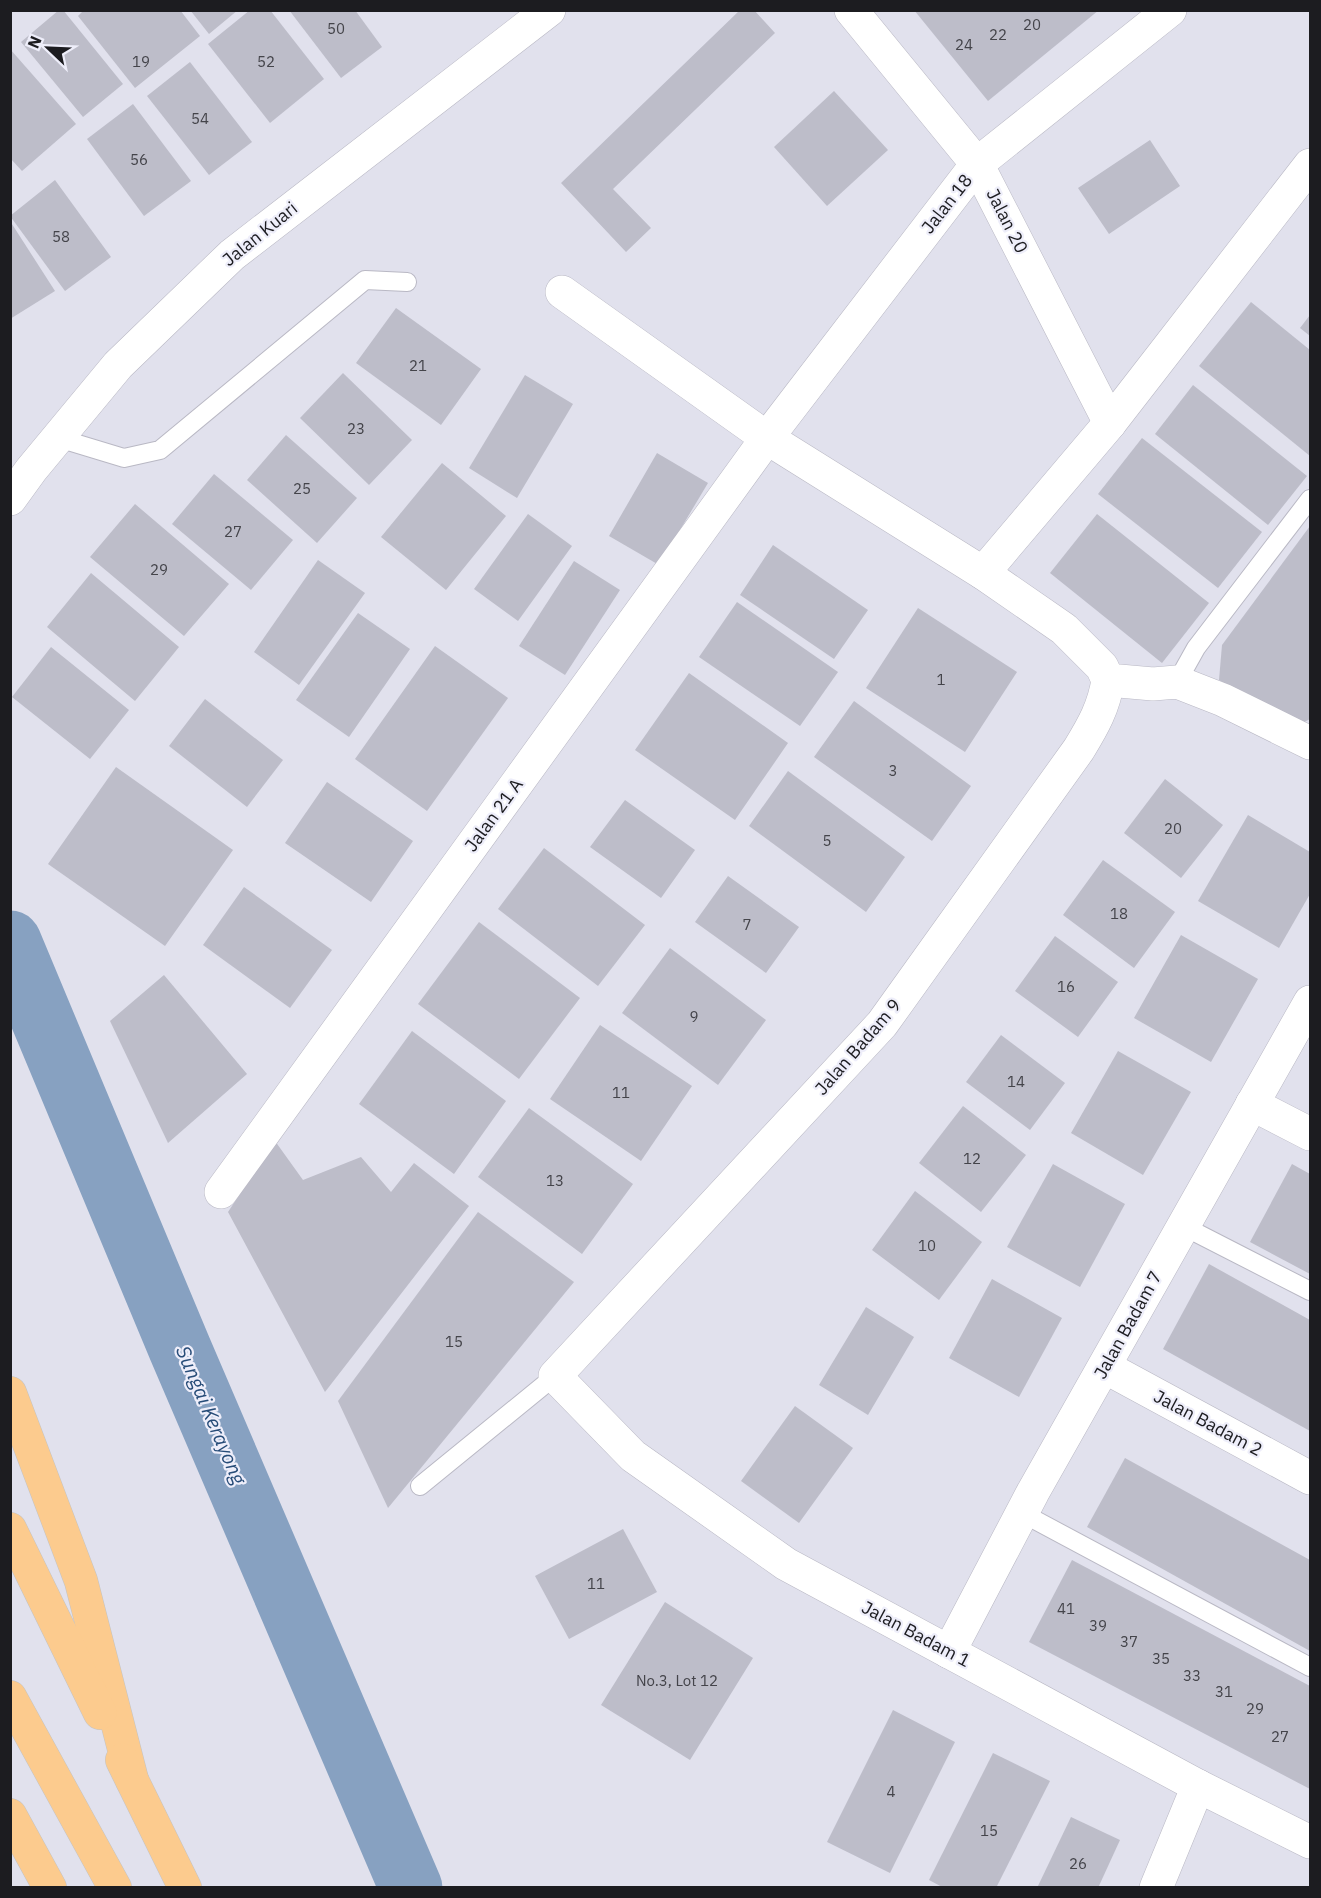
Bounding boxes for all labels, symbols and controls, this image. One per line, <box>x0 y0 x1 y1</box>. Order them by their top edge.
house number: 20 <box>1023 15 1041 34</box>
north arrow <box>18 18 78 78</box>
house number: 50 <box>327 19 345 38</box>
house number: 22 <box>989 25 1007 44</box>
text: N <box>23 33 46 51</box>
house number: 24 <box>955 35 973 54</box>
house number: 19 <box>132 52 150 71</box>
house number: 52 <box>257 52 275 71</box>
house number: 54 <box>191 109 209 128</box>
house number: 56 <box>130 150 148 169</box>
street label: Jalan 18 <box>916 169 977 238</box>
street label: Jalan 20 <box>981 185 1033 257</box>
street label: Jalan Kuari <box>217 196 302 271</box>
house number: 58 <box>52 227 70 246</box>
house number: 21 <box>409 356 427 375</box>
house number: 23 <box>347 419 365 438</box>
house number: 25 <box>293 479 311 498</box>
house number: 27 <box>224 522 242 541</box>
house number: 29 <box>150 560 168 579</box>
house number: 1 <box>936 670 946 689</box>
house number: 3 <box>888 761 898 780</box>
street label: Jalan 21 A <box>459 773 528 856</box>
house number: 20 <box>1164 819 1182 838</box>
house number: 5 <box>822 831 832 850</box>
house number: 18 <box>1110 904 1128 923</box>
house number: 7 <box>742 915 752 934</box>
house number: 16 <box>1057 977 1075 996</box>
street label: Jalan Badam 9 <box>810 994 906 1099</box>
house number: 9 <box>689 1007 699 1026</box>
house number: 14 <box>1007 1072 1025 1091</box>
house number: 11 <box>612 1083 630 1102</box>
house number: 12 <box>963 1149 981 1168</box>
house number: 13 <box>546 1171 564 1190</box>
house number: 10 <box>918 1236 936 1255</box>
street label: Jalan Badam 7 <box>1088 1267 1167 1383</box>
house number: 15 <box>445 1332 463 1351</box>
water label: Sungai Kerayong <box>170 1341 253 1489</box>
street label: Jalan Badam 2 <box>1150 1384 1267 1461</box>
house number: 11 <box>587 1574 605 1593</box>
street label: Jalan Badam 1 <box>858 1595 975 1672</box>
house number: 41 <box>1057 1599 1075 1618</box>
house number: 39 <box>1089 1616 1107 1635</box>
house number: 37 <box>1120 1632 1138 1651</box>
house number: 35 <box>1152 1649 1170 1668</box>
house number: 33 <box>1183 1666 1201 1685</box>
house number: No.3, Lot 12 <box>636 1671 718 1690</box>
house number: 31 <box>1215 1682 1233 1701</box>
house number: 29 <box>1246 1699 1264 1718</box>
house number: 27 <box>1271 1727 1289 1746</box>
house number: 4 <box>886 1782 896 1801</box>
house number: 15 <box>980 1821 998 1840</box>
house number: 26 <box>1069 1854 1087 1873</box>

